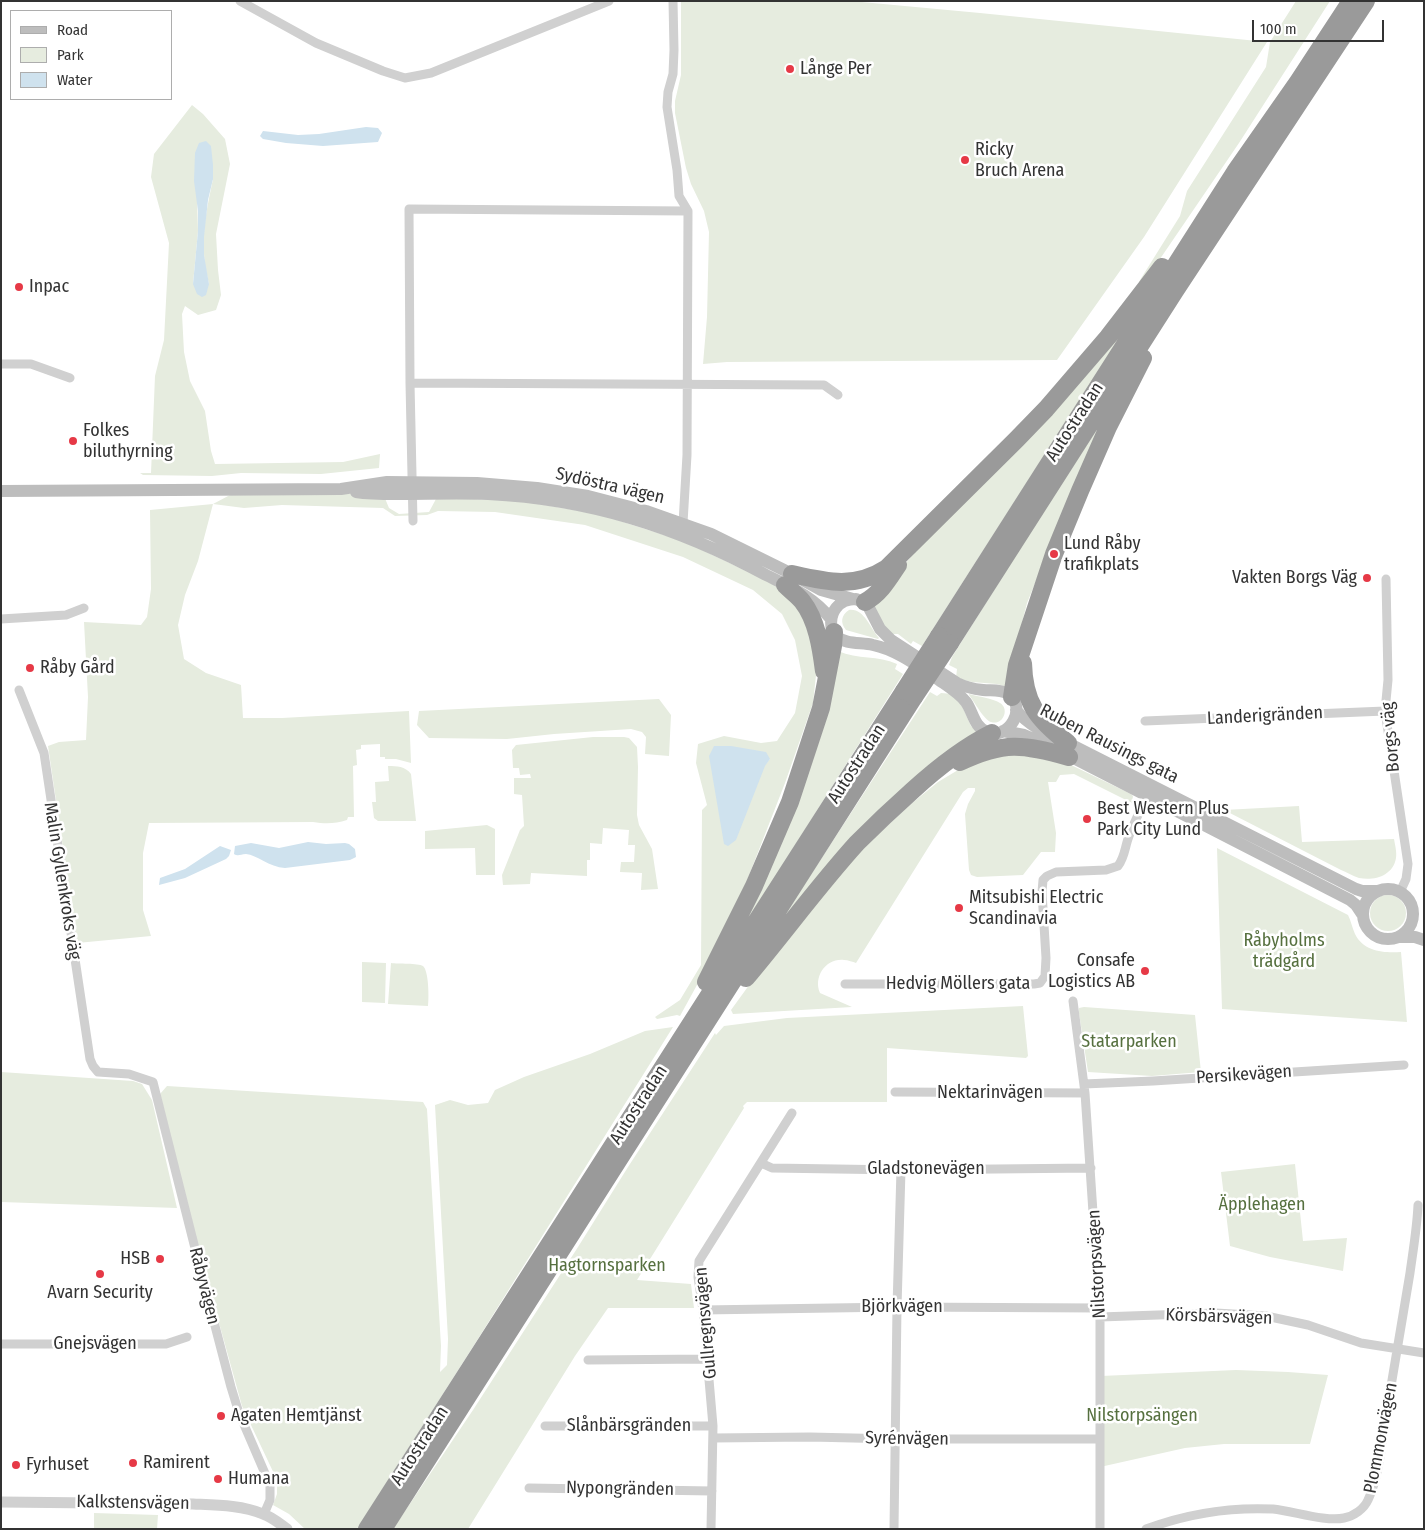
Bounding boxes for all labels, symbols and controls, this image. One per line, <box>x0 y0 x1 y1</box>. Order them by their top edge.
legend <box>10 10 172 100</box>
scale bar <box>1255 10 1388 42</box>
text: 100 m <box>1260 20 1297 38</box>
text: Road <box>57 21 88 39</box>
text: Park <box>57 46 84 64</box>
place label: Långe Per <box>800 58 871 80</box>
marker: Långe Per <box>784 63 796 75</box>
text: Water <box>57 71 92 89</box>
place label: Ricky Bruch Arena <box>975 139 1064 182</box>
marker: Ricky Bruch Arena <box>959 154 971 166</box>
place label: Inpac <box>29 276 69 298</box>
marker: Inpac <box>13 281 25 293</box>
street label: Autostradan <box>1041 378 1109 466</box>
place label: Folkes biluthyrning <box>83 420 173 462</box>
marker: Folkes biluthyrning <box>67 435 79 447</box>
street label: Sydöstra vägen <box>553 463 667 509</box>
place label: Lund Råby trafikplats <box>1064 533 1140 576</box>
marker: Lund Råby trafikplats <box>1048 548 1060 560</box>
place label: Vakten Borgs Väg <box>1232 567 1357 589</box>
marker: Vakten Borgs Väg <box>1361 572 1373 584</box>
place label: Råby Gård <box>40 657 115 679</box>
marker: Råby Gård <box>24 662 36 674</box>
street label: Ruben Rausings gata <box>1036 700 1182 788</box>
street label: Borgs väg <box>1377 701 1405 773</box>
street label: Landerigränden <box>1207 702 1323 730</box>
street label: Autostradan <box>823 720 891 808</box>
place label: Best Western Plus Park City Lund <box>1097 798 1229 841</box>
street label: Malin Gyllenkroks väg <box>39 801 85 961</box>
marker: Best Western Plus Park City Lund <box>1081 813 1093 825</box>
place label: Mitsubishi Electric Scandinavia <box>969 887 1103 930</box>
marker: Mitsubishi Electric Scandinavia <box>953 902 965 914</box>
park label: Råbyholms trädgård <box>1243 930 1325 972</box>
place label: Consafe Logistics AB <box>1048 950 1135 992</box>
marker: Consafe Logistics AB <box>1139 965 1151 977</box>
street label: Hedvig Möllers gata <box>886 973 1030 995</box>
park label: Statarparken <box>1081 1031 1177 1053</box>
street label: Autostradan <box>605 1061 673 1149</box>
street label: Persikevägen <box>1195 1061 1293 1089</box>
street label: Nektarinvägen <box>937 1082 1043 1104</box>
street label: Gladstonevägen <box>867 1158 985 1180</box>
park label: Äpplehagen <box>1219 1194 1305 1216</box>
street label: Nilstorpsvägen <box>1083 1209 1111 1319</box>
street label: Råbyvägen <box>184 1245 224 1327</box>
place label: HSB <box>120 1248 150 1270</box>
marker: HSB <box>154 1253 166 1265</box>
park label: Hagtornsparken <box>548 1255 666 1277</box>
street label: Gullregnsvägen <box>690 1266 722 1380</box>
marker: Avarn Security <box>94 1268 106 1280</box>
place label: Avarn Security <box>47 1282 153 1304</box>
street label: Björkvägen <box>861 1296 943 1318</box>
street label: Körsbärsvägen <box>1165 1304 1273 1330</box>
street label: Gnejsvägen <box>53 1333 137 1355</box>
street label: Plommonvägen <box>1360 1381 1402 1495</box>
street label: Autostradan <box>386 1402 454 1490</box>
place label: Agaten Hemtjänst <box>231 1405 362 1427</box>
park label: Nilstorpsängen <box>1086 1405 1198 1427</box>
marker: Agaten Hemtjänst <box>215 1410 227 1422</box>
street label: Slånbärsgränden <box>567 1415 691 1437</box>
street label: Syrénvägen <box>865 1427 949 1451</box>
place label: Ramirent <box>143 1452 210 1474</box>
place label: Fyrhuset <box>26 1454 89 1476</box>
marker: Ramirent <box>127 1457 139 1469</box>
marker: Fyrhuset <box>10 1459 22 1471</box>
place label: Humana <box>228 1468 289 1490</box>
marker: Humana <box>212 1473 224 1485</box>
street label: Nypongränden <box>566 1477 674 1501</box>
street label: Kalkstensvägen <box>76 1491 190 1515</box>

